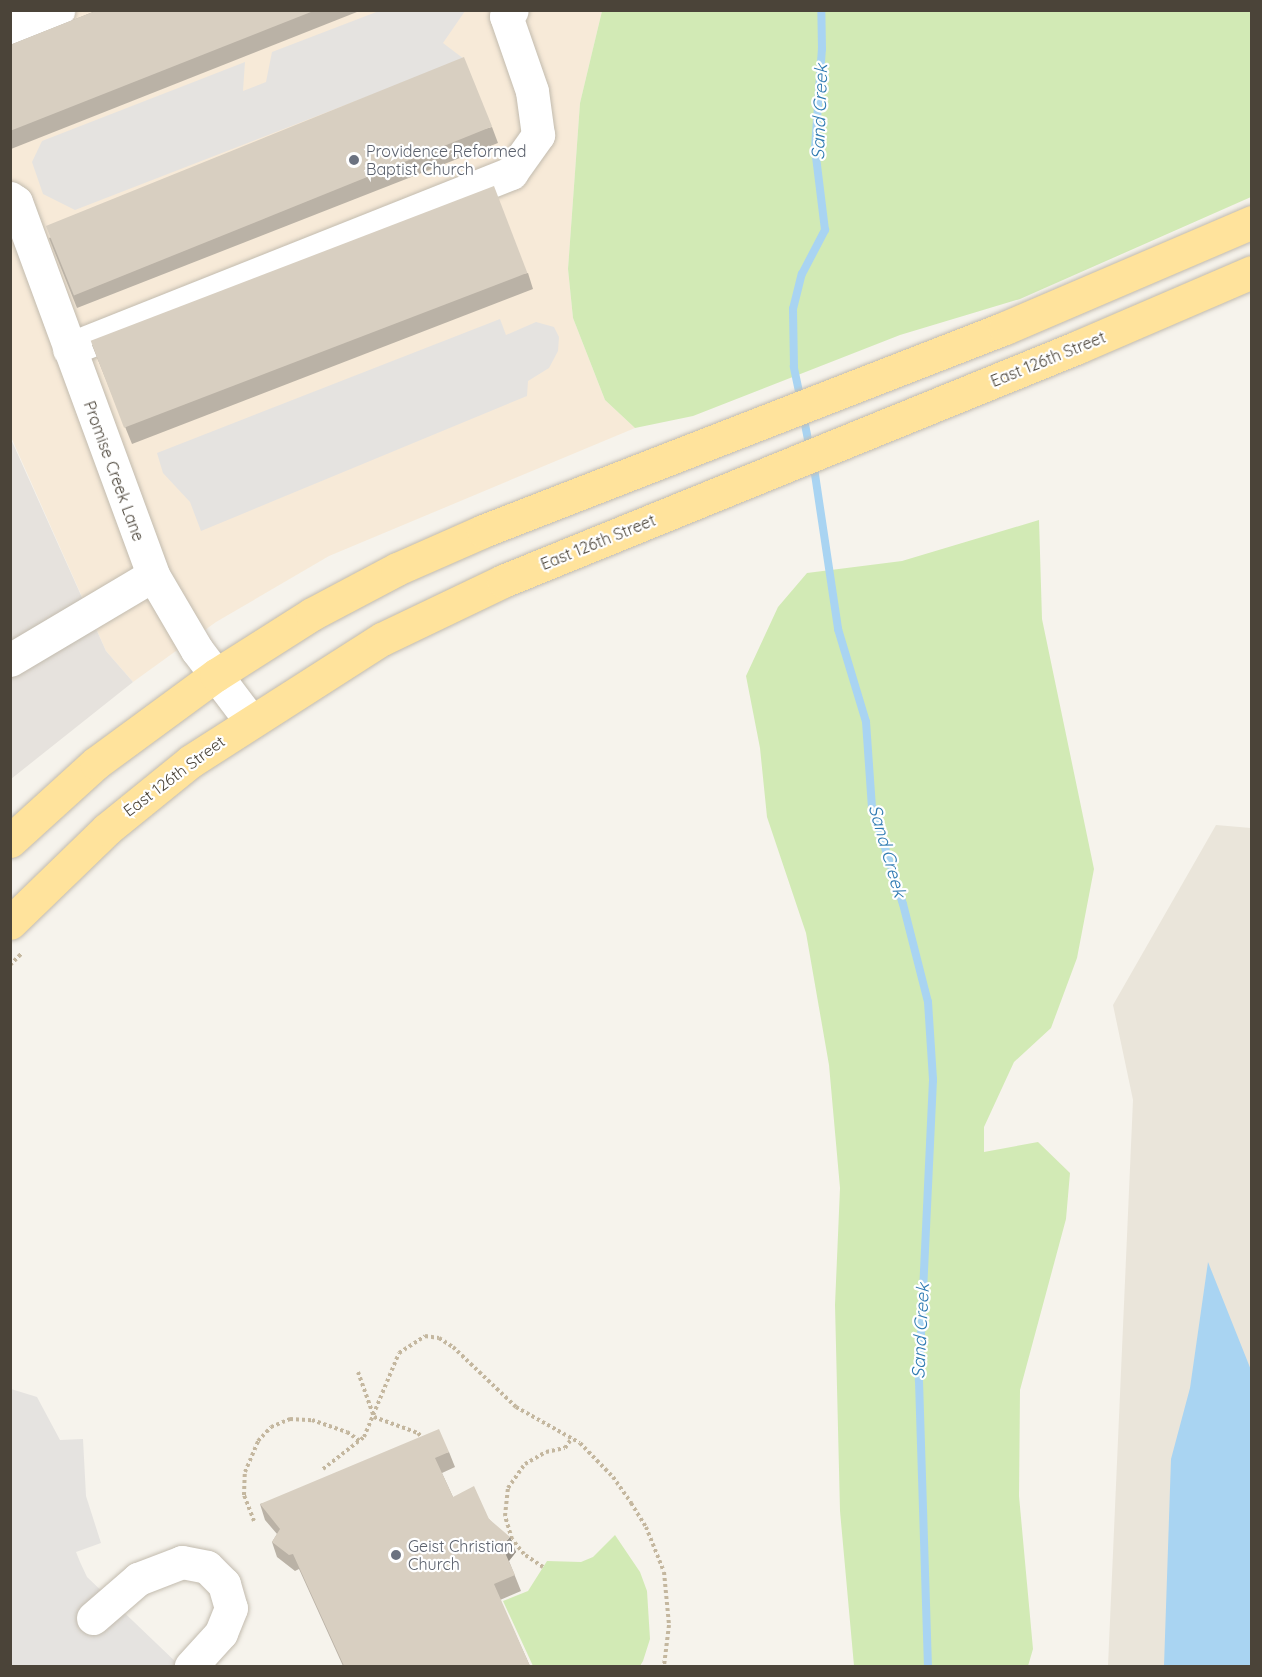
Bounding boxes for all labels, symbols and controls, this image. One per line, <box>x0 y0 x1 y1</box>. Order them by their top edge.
water label: Sand Creek <box>808 64 832 160</box>
place label: Providence Reformed Baptist Church <box>366 141 526 179</box>
marker: Providence Reformed Baptist Church <box>347 153 361 167</box>
street label: East 126th Street <box>988 327 1108 391</box>
street label: Promise Creek Lane <box>80 398 148 544</box>
street label: East 126th Street <box>538 510 658 574</box>
street label: East 126th Street <box>119 732 229 820</box>
water label: Sand Creek <box>863 802 911 900</box>
water label: Sand Creek <box>908 1283 934 1379</box>
place label: Geist Christian Church <box>408 1536 513 1574</box>
marker: Geist Christian Church <box>389 1548 403 1562</box>

